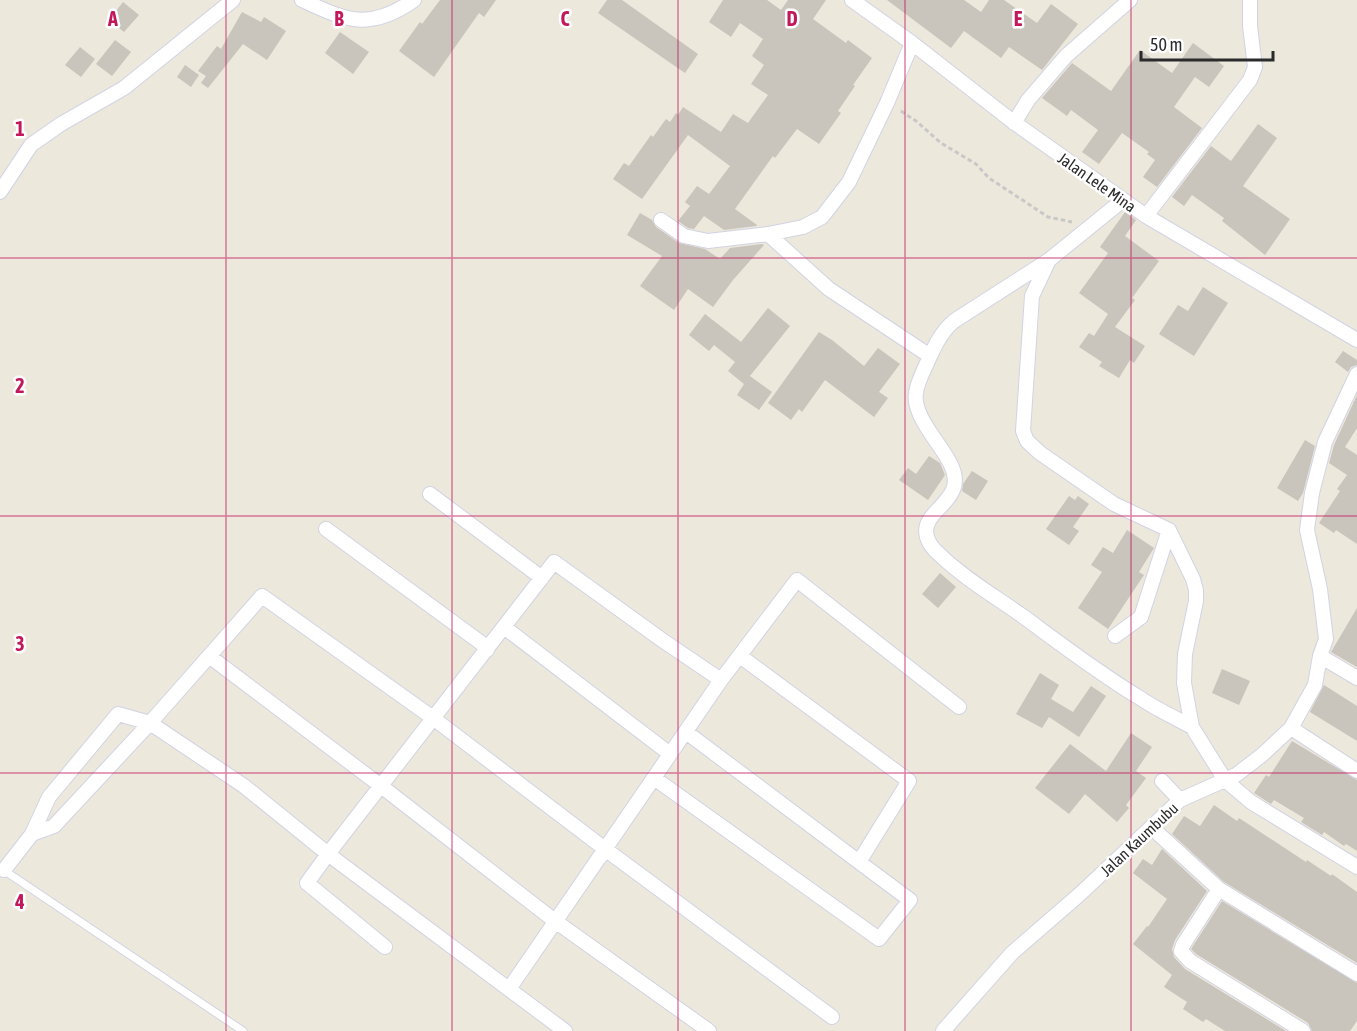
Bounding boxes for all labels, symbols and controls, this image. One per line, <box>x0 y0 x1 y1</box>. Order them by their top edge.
text: A <box>107 7 118 30</box>
text: B <box>334 7 344 30</box>
text: C <box>561 7 570 30</box>
text: D <box>786 7 798 30</box>
text: E <box>1014 7 1023 30</box>
scale bar <box>1141 24 1273 62</box>
text: 50 m <box>1150 34 1182 55</box>
text: 1 <box>15 117 25 140</box>
street label: Jalan Lele Mina <box>1055 149 1139 215</box>
text: 2 <box>15 374 25 397</box>
text: 3 <box>15 632 25 655</box>
street label: Jalan Kaumbubu <box>1097 799 1181 879</box>
text: 4 <box>14 890 25 913</box>

